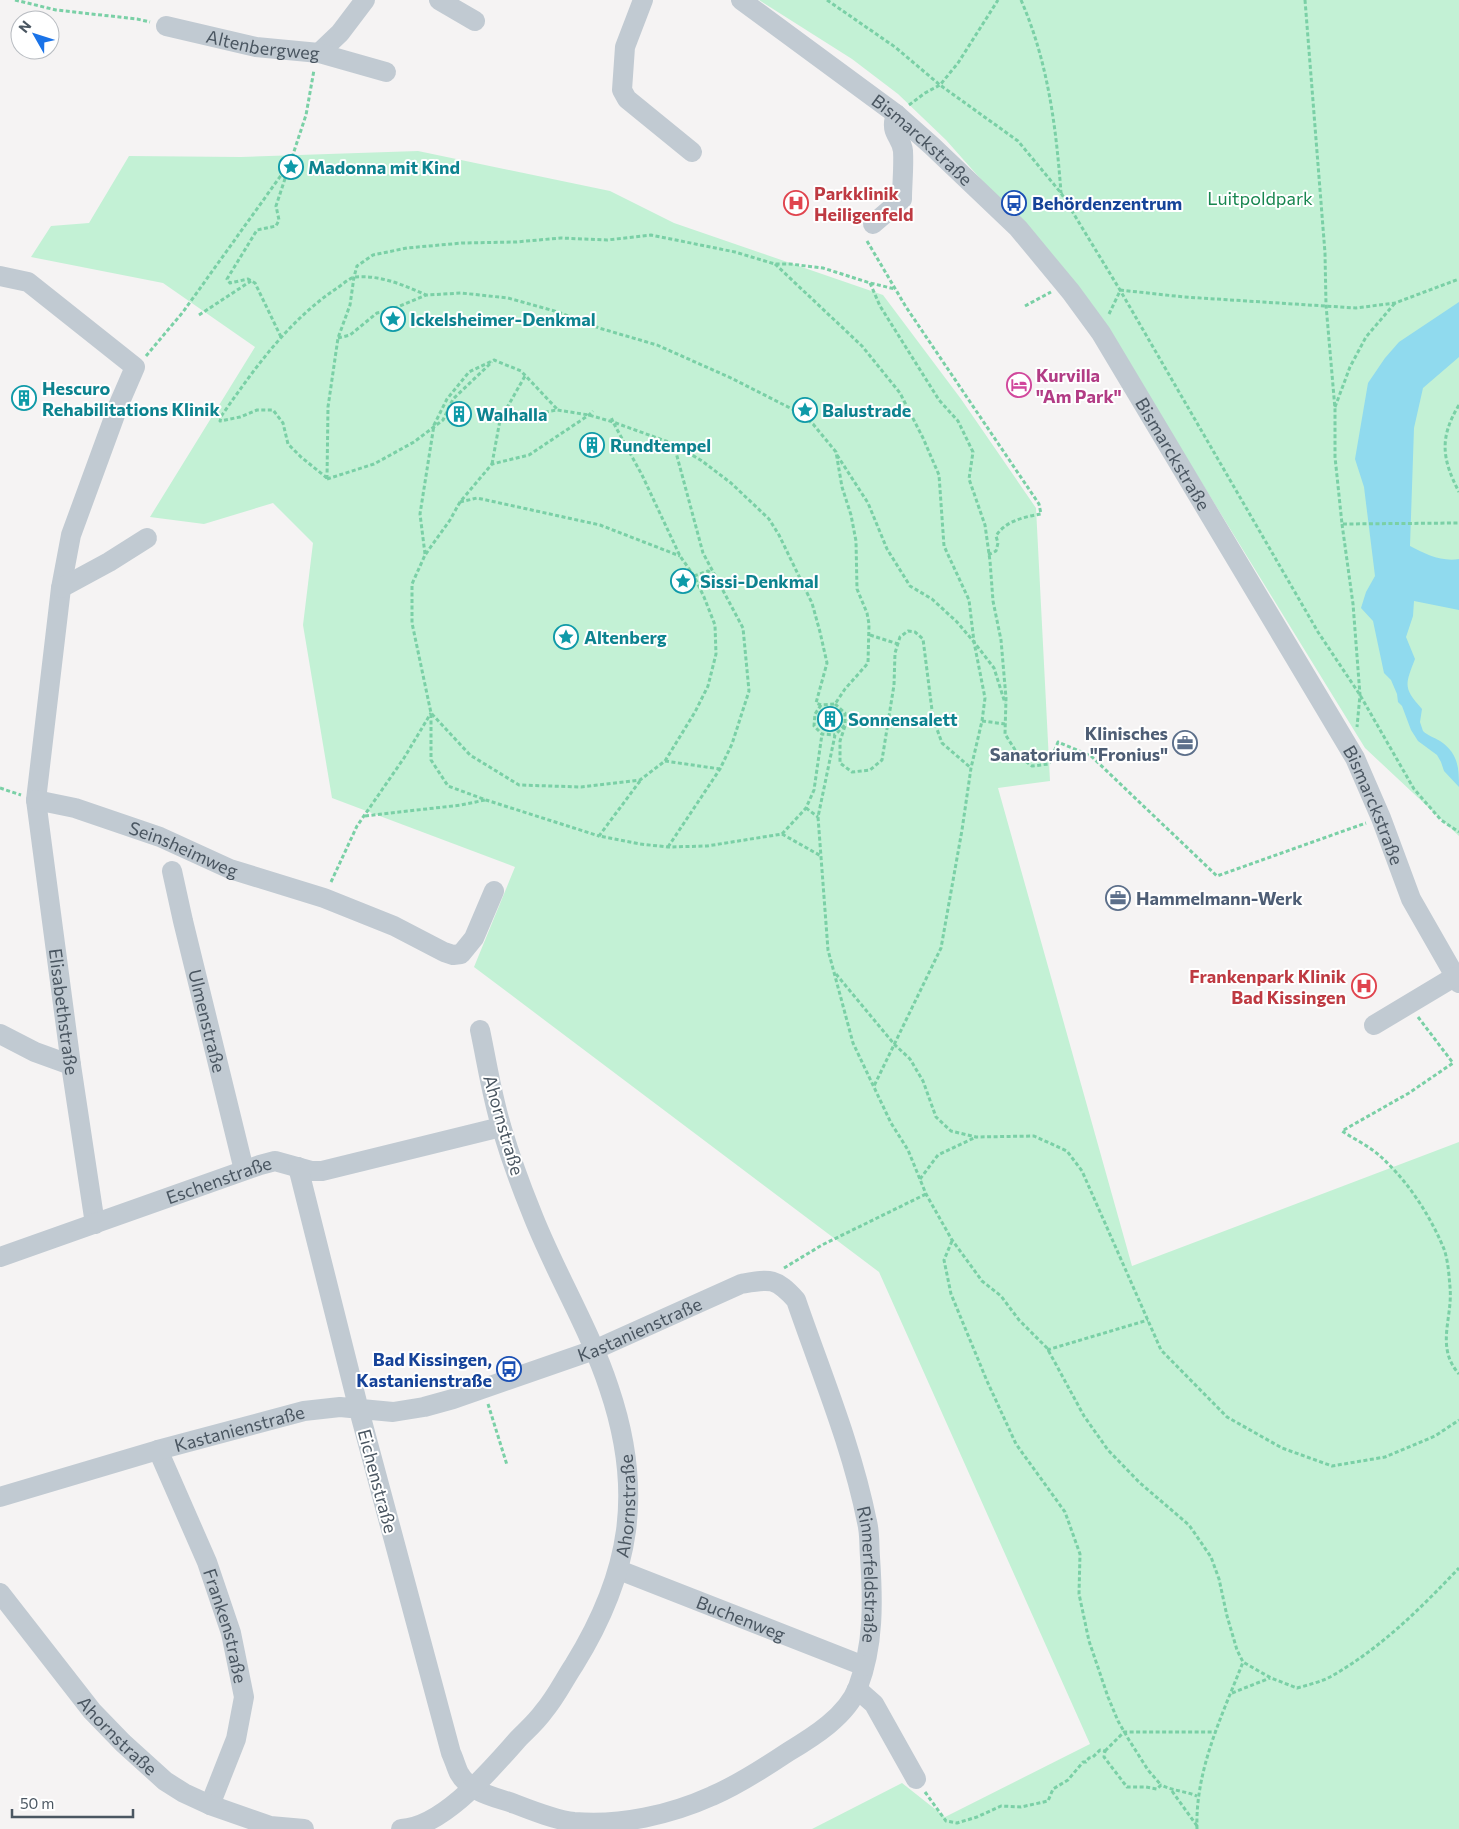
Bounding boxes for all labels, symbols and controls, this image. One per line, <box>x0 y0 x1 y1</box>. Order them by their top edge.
north arrow <box>10 10 60 60</box>
text: N <box>15 17 34 36</box>
street label: Altenbergweg <box>204 25 321 64</box>
street label: Bismarckstraße <box>868 89 977 190</box>
place icon: Madonna mit Kind <box>278 154 304 180</box>
place label: Madonna mit Kind <box>308 156 460 178</box>
place label: Parkklinik Heiligenfeld <box>814 182 913 225</box>
park label: Luitpoldpark <box>1207 187 1313 209</box>
hospital icon: Parkklinik Heiligenfeld <box>783 190 809 216</box>
bus stop icon: Behördenzentrum <box>1001 190 1027 216</box>
place label: Behördenzentrum <box>1032 192 1182 214</box>
place icon: Ickelsheimer-Denkmal <box>380 306 406 332</box>
place label: Ickelsheimer-Denkmal <box>410 308 596 330</box>
place label: Kurvilla "Am Park" <box>1036 364 1122 407</box>
hotel icon: Kurvilla "Am Park" <box>1006 372 1032 398</box>
place label: Hescuro Rehabilitations Klinik <box>42 377 220 420</box>
building icon: Hescuro Rehabilitations Klinik <box>11 385 37 411</box>
street label: Bismarckstraße <box>1131 393 1215 514</box>
place icon: Balustrade <box>792 397 818 423</box>
place label: Balustrade <box>822 399 911 421</box>
building icon: Walhalla <box>446 401 472 427</box>
place label: Walhalla <box>476 403 547 425</box>
building icon: Rundtempel <box>579 432 605 458</box>
place label: Rundtempel <box>610 434 711 456</box>
place icon: Sissi-Denkmal <box>670 568 696 594</box>
place label: Sissi-Denkmal <box>700 570 819 592</box>
place icon: Altenberg <box>553 624 579 650</box>
place label: Altenberg <box>584 626 667 648</box>
building icon: Sonnensalett <box>817 706 843 732</box>
place label: Sonnensalett <box>848 708 958 730</box>
place label: Klinisches Sanatorium "Fronius" <box>990 722 1168 765</box>
office icon: Klinisches Sanatorium "Fronius" <box>1172 730 1198 756</box>
street label: Bismarckstraße <box>1339 741 1408 868</box>
street label: Seinsheimweg <box>126 816 241 882</box>
office icon: Hammelmann-Werk <box>1105 885 1131 911</box>
place label: Hammelmann-Werk <box>1136 887 1303 909</box>
street label: Elisabethstraße <box>45 947 83 1077</box>
place label: Frankenpark Klinik Bad Kissingen <box>1189 965 1347 1008</box>
street label: Ulmenstraße <box>184 967 231 1075</box>
hospital icon: Frankenpark Klinik Bad Kissingen <box>1351 973 1377 999</box>
street label: Ahornstraße <box>479 1072 529 1178</box>
street label: Eschenstraße <box>163 1151 274 1208</box>
street label: Kastanienstraße <box>574 1292 705 1366</box>
place label: Bad Kissingen, Kastanienstraße <box>356 1348 492 1391</box>
bus stop icon: Bad Kissingen, Kastanienstraße <box>496 1356 522 1382</box>
street label: Kastanienstraße <box>172 1400 307 1456</box>
street label: Eichenstraße <box>354 1427 402 1535</box>
street label: Ahornstraße <box>610 1453 639 1559</box>
street label: Rinnerfeldstraße <box>853 1504 883 1644</box>
street label: Frankenstraße <box>199 1566 252 1685</box>
street label: Buchenweg <box>693 1590 789 1645</box>
street label: Ahornstraße <box>73 1691 162 1780</box>
scale bar <box>12 1786 134 1818</box>
text: 50 m <box>20 1794 54 1812</box>

